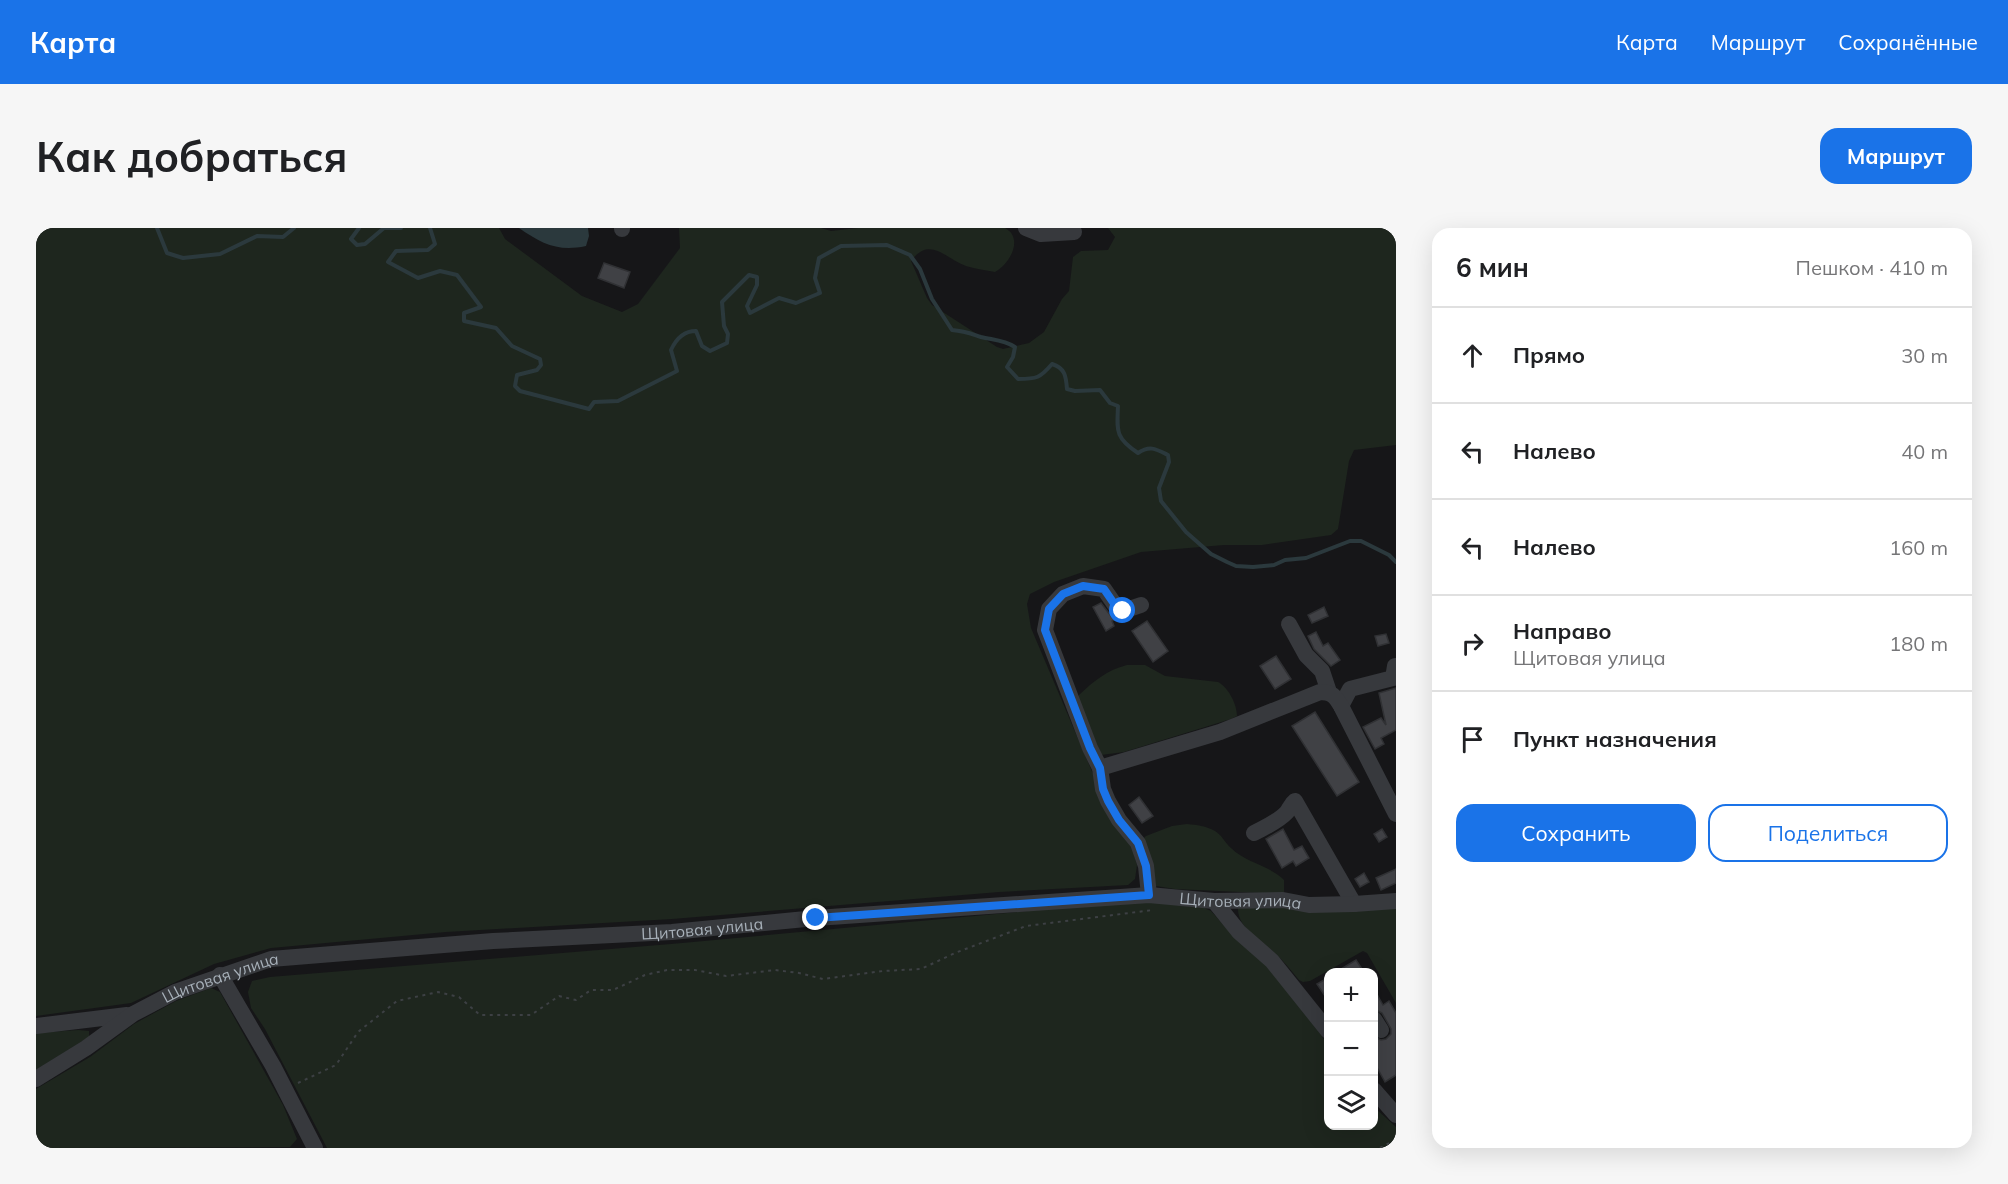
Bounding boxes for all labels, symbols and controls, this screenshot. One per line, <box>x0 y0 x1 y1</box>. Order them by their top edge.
text: Карта <box>30 25 116 60</box>
text: Карта <box>1616 29 1678 55</box>
text: Маршрут <box>1711 29 1805 55</box>
text: Сохранённые <box>1838 29 1978 55</box>
button: Маршрут <box>1820 128 1972 184</box>
text: Как добраться <box>36 130 348 183</box>
text: 6 мин <box>1456 251 1529 284</box>
text: Пешком · 410 m <box>1796 255 1948 280</box>
icon: ahead <box>1456 339 1489 372</box>
text: Прямо <box>1513 341 1585 369</box>
text: 30 m <box>1901 343 1948 368</box>
icon: left <box>1456 435 1489 468</box>
text: Налево <box>1513 437 1596 465</box>
text: 40 m <box>1901 439 1948 464</box>
icon: left <box>1456 531 1489 564</box>
text: Налево <box>1513 533 1596 561</box>
text: 160 m <box>1889 535 1948 560</box>
route start <box>1109 597 1135 623</box>
text: Направо <box>1513 617 1611 645</box>
icon: right <box>1456 627 1489 660</box>
text: 180 m <box>1889 631 1948 656</box>
text: Щитовая улица <box>1513 645 1666 670</box>
icon: arrive <box>1456 723 1489 756</box>
text: Пункт назначения <box>1513 725 1717 753</box>
button: Сохранить <box>1456 804 1696 862</box>
button: Поделиться <box>1708 804 1948 862</box>
street label: Щитовая улица <box>1179 888 1303 913</box>
route end <box>802 904 828 930</box>
street label: Щитовая улица <box>641 913 764 944</box>
street label: Щитовая улица <box>158 948 279 1007</box>
map controls <box>1324 968 1378 1130</box>
button: + <box>1324 968 1378 1022</box>
button: − <box>1324 1022 1378 1076</box>
button: layers <box>1324 1076 1378 1130</box>

